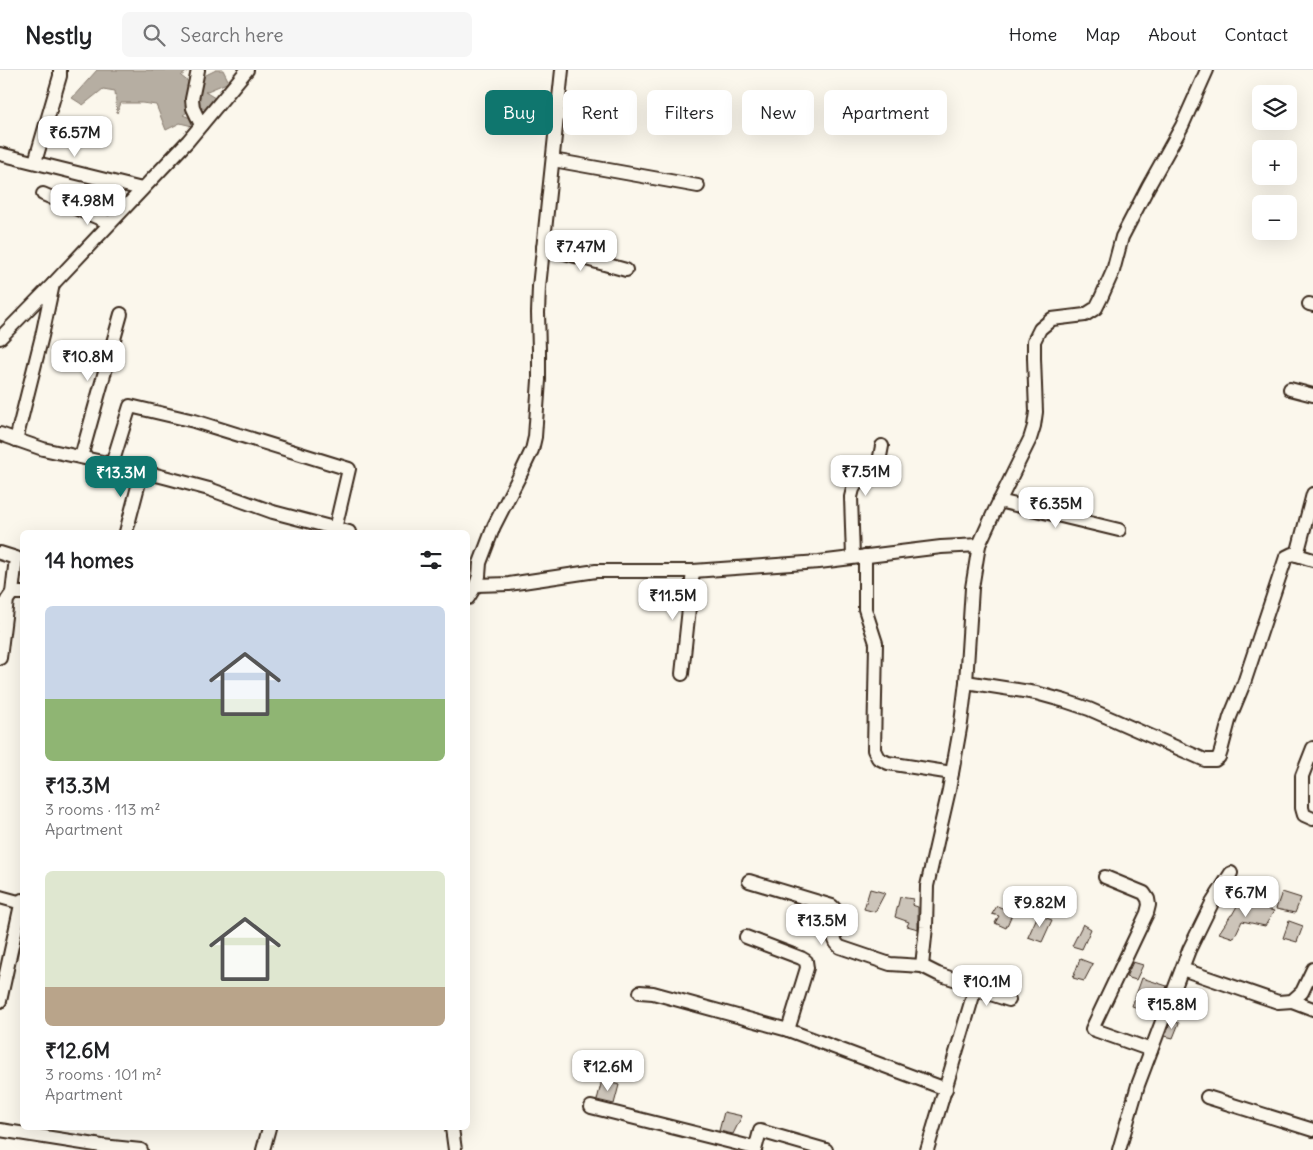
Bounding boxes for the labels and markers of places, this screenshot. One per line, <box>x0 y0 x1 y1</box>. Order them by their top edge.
pin: ₹6.57M <box>34 116 116 158</box>
pin: ₹4.98M <box>47 184 129 226</box>
pin: ₹7.47M <box>540 230 622 272</box>
pin: ₹10.8M <box>47 340 129 382</box>
pin: ₹7.51M <box>825 454 907 497</box>
pin: ₹13.3M <box>80 456 162 498</box>
pin: ₹6.35M <box>1015 486 1097 529</box>
pin: ₹11.5M <box>632 578 714 621</box>
pin: ₹6.7M <box>1211 876 1281 918</box>
pin: ₹9.82M <box>999 886 1081 928</box>
pin: ₹13.5M <box>781 904 863 946</box>
pin: ₹10.1M <box>946 964 1028 1007</box>
pin: ₹15.8M <box>1131 988 1213 1030</box>
pin: ₹12.6M <box>567 1050 649 1092</box>

